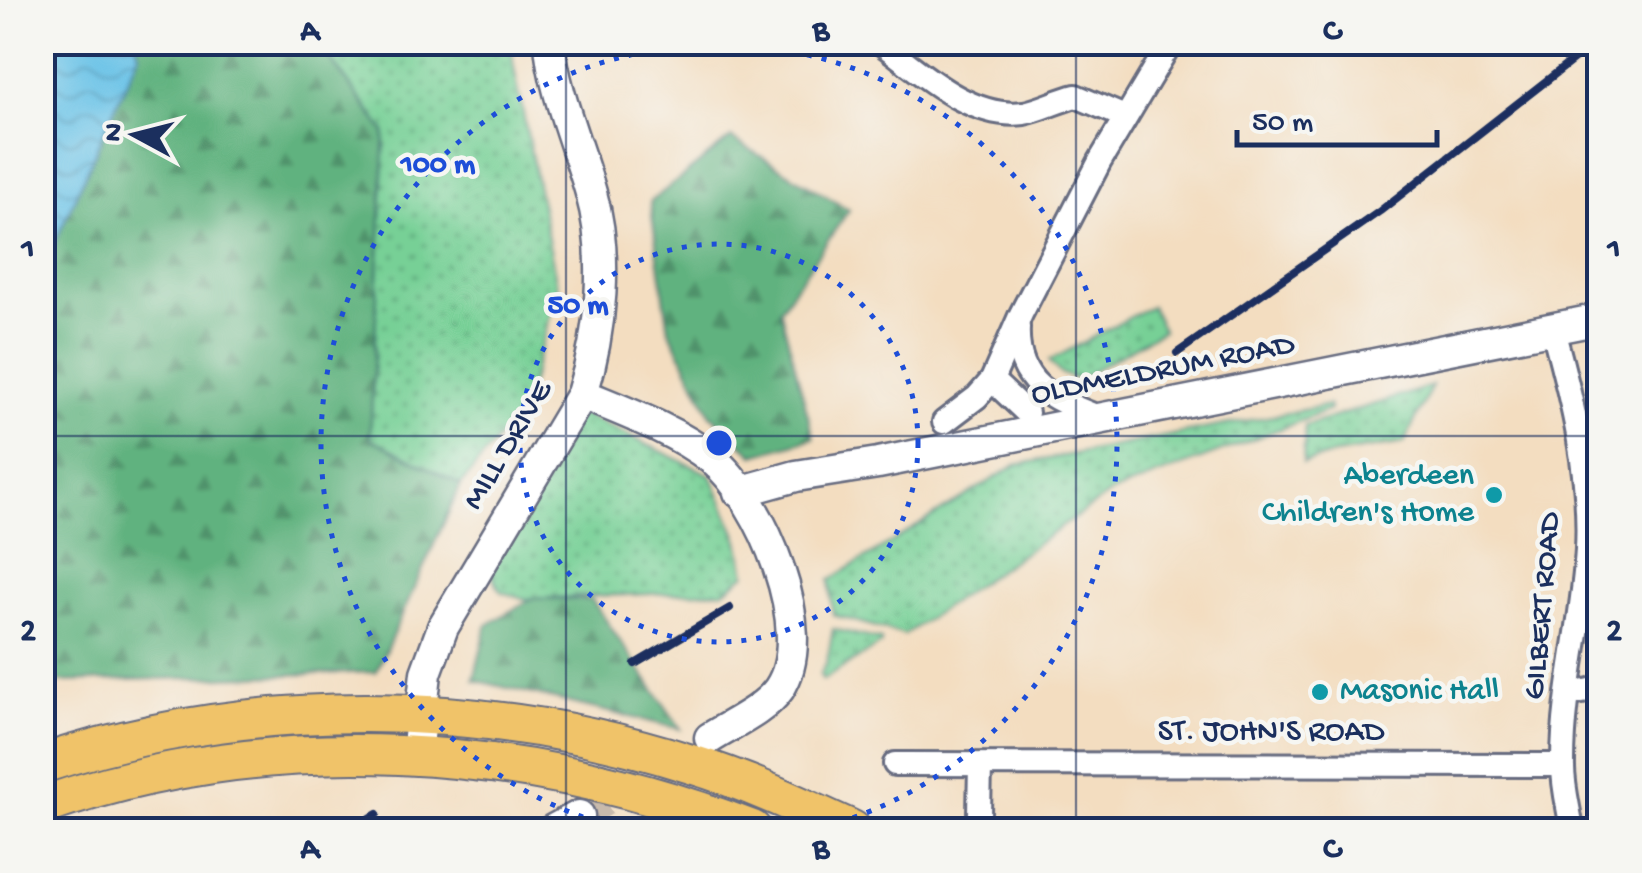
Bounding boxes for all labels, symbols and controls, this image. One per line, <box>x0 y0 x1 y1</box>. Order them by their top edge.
text: A <box>300 14 322 52</box>
text: B <box>812 14 831 52</box>
text: C <box>1323 14 1343 52</box>
north arrow <box>85 85 185 185</box>
scale bar <box>1237 85 1437 147</box>
text: 50 m <box>1252 107 1313 142</box>
text: N <box>97 121 132 144</box>
text: 100 m <box>400 149 476 184</box>
text: 1 <box>21 232 34 270</box>
text: 1 <box>1607 232 1620 270</box>
text: 50 m <box>547 290 609 325</box>
street label: OLDMELDRUM ROAD <box>1028 327 1298 415</box>
street label: MILL DRIVE <box>456 374 563 517</box>
centre of rings <box>701 425 737 461</box>
place label: Aberdeen Children's Home <box>1262 458 1474 533</box>
marker: Aberdeen Children's Home <box>1483 484 1505 506</box>
street label: GILBERT ROAD <box>1517 510 1571 701</box>
text: 2 <box>20 614 36 652</box>
text: 2 <box>1606 614 1622 652</box>
place label: Masonic Hall <box>1340 673 1499 711</box>
marker: Masonic Hall <box>1309 681 1331 703</box>
street label: ST. JOHN'S ROAD <box>1158 714 1384 752</box>
text: A <box>300 832 322 870</box>
text: B <box>812 832 831 870</box>
text: C <box>1323 832 1343 870</box>

